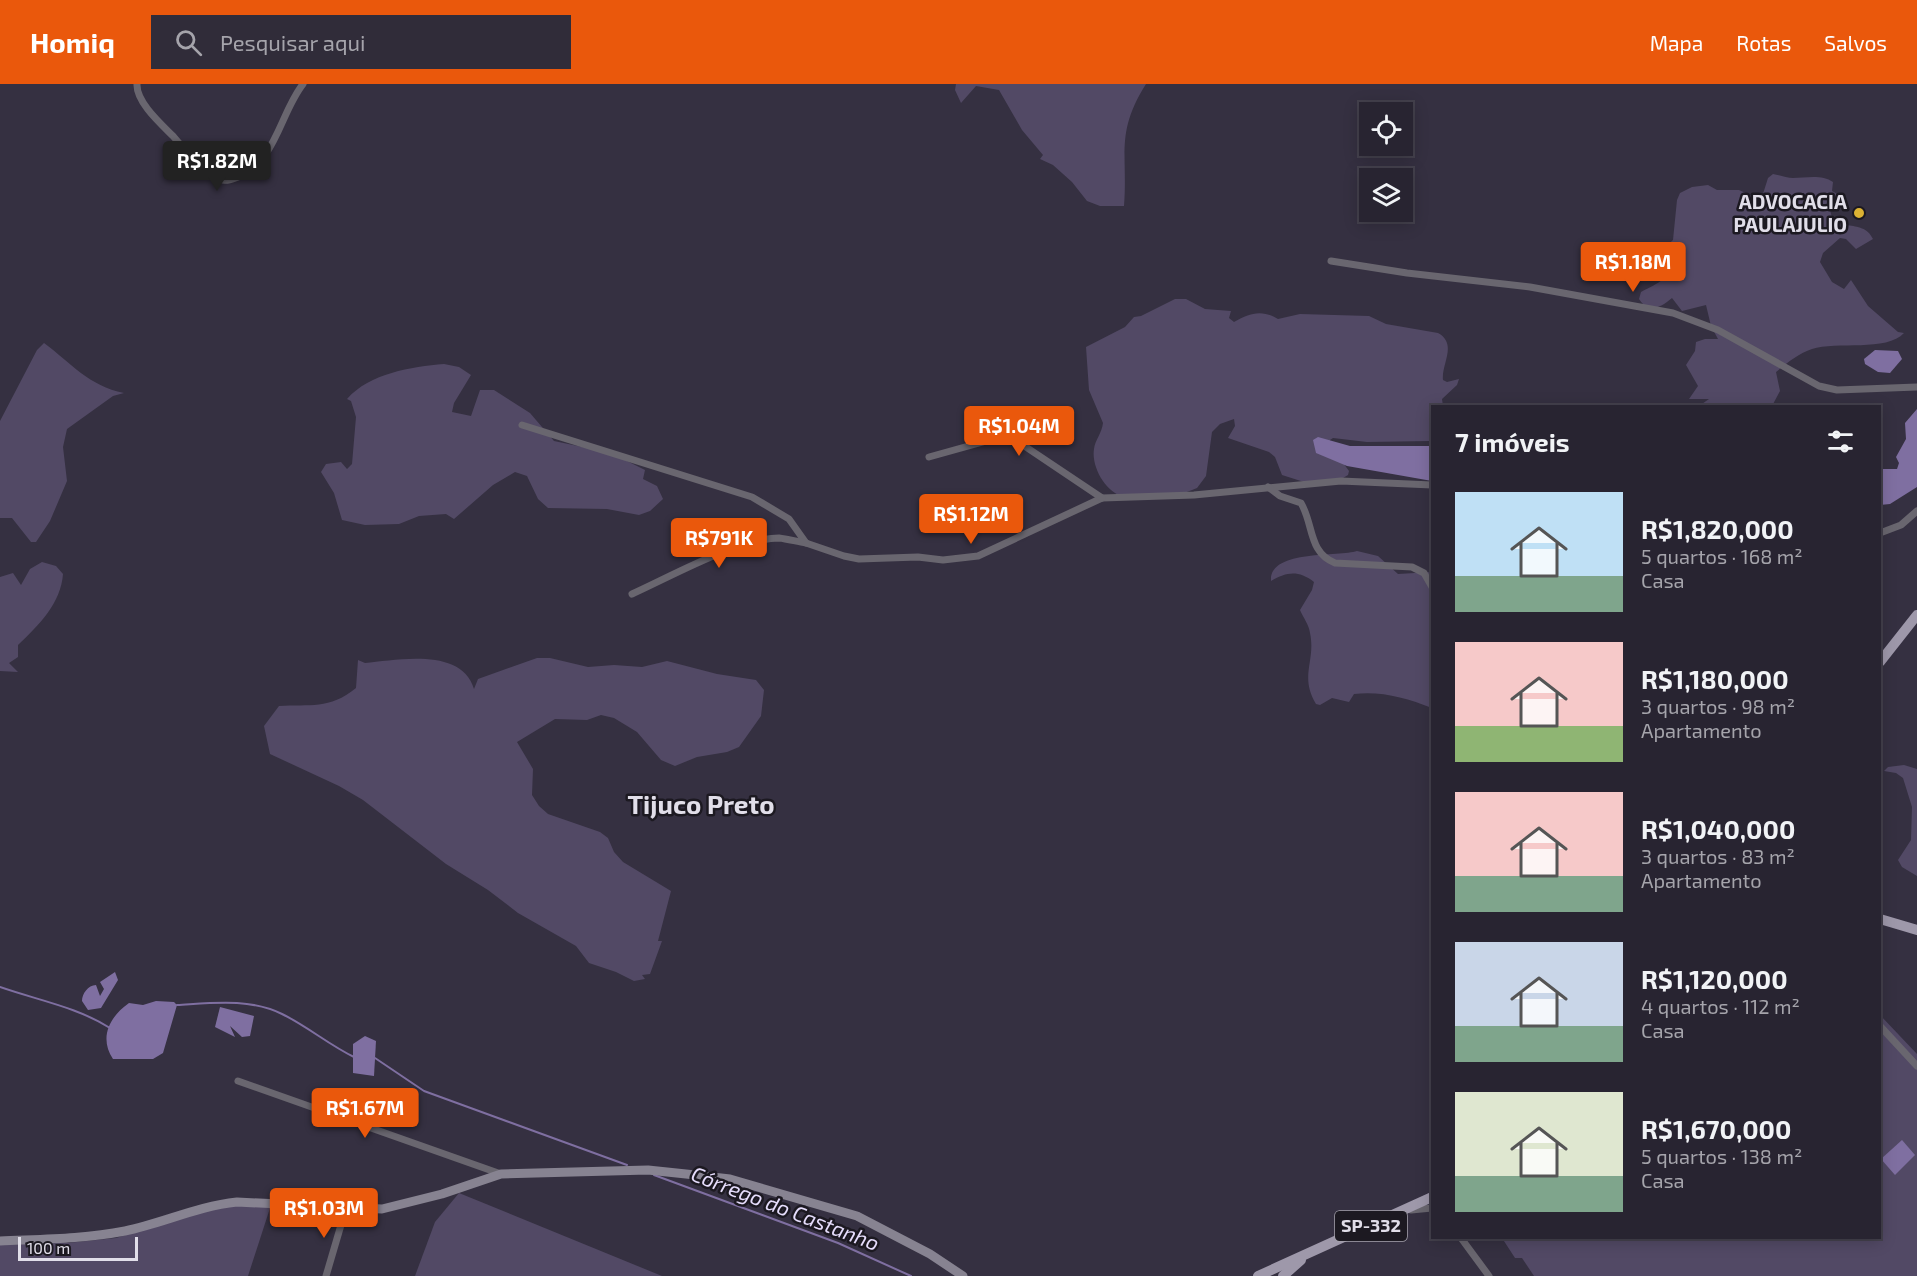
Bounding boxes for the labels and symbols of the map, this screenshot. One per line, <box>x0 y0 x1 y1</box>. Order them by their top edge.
pin: R$1.82M <box>162 141 272 192</box>
place label: ADVOCACIA PAULAJULIO <box>1733 189 1848 236</box>
marker: ADVOCACIA PAULAJULIO <box>1852 206 1866 220</box>
pin: R$1.18M <box>1578 242 1688 293</box>
pin: R$1.04M <box>964 406 1074 457</box>
pin: R$1.12M <box>916 494 1026 545</box>
pin: R$791K <box>670 518 768 569</box>
district label: Tijuco Preto <box>627 788 775 819</box>
pin: R$1.67M <box>310 1088 420 1139</box>
water label: Córrego do Castanho <box>688 1160 883 1255</box>
pin: R$1.03M <box>269 1188 379 1239</box>
road number: SP-332 <box>1335 1211 1407 1241</box>
scale bar <box>18 1234 138 1262</box>

